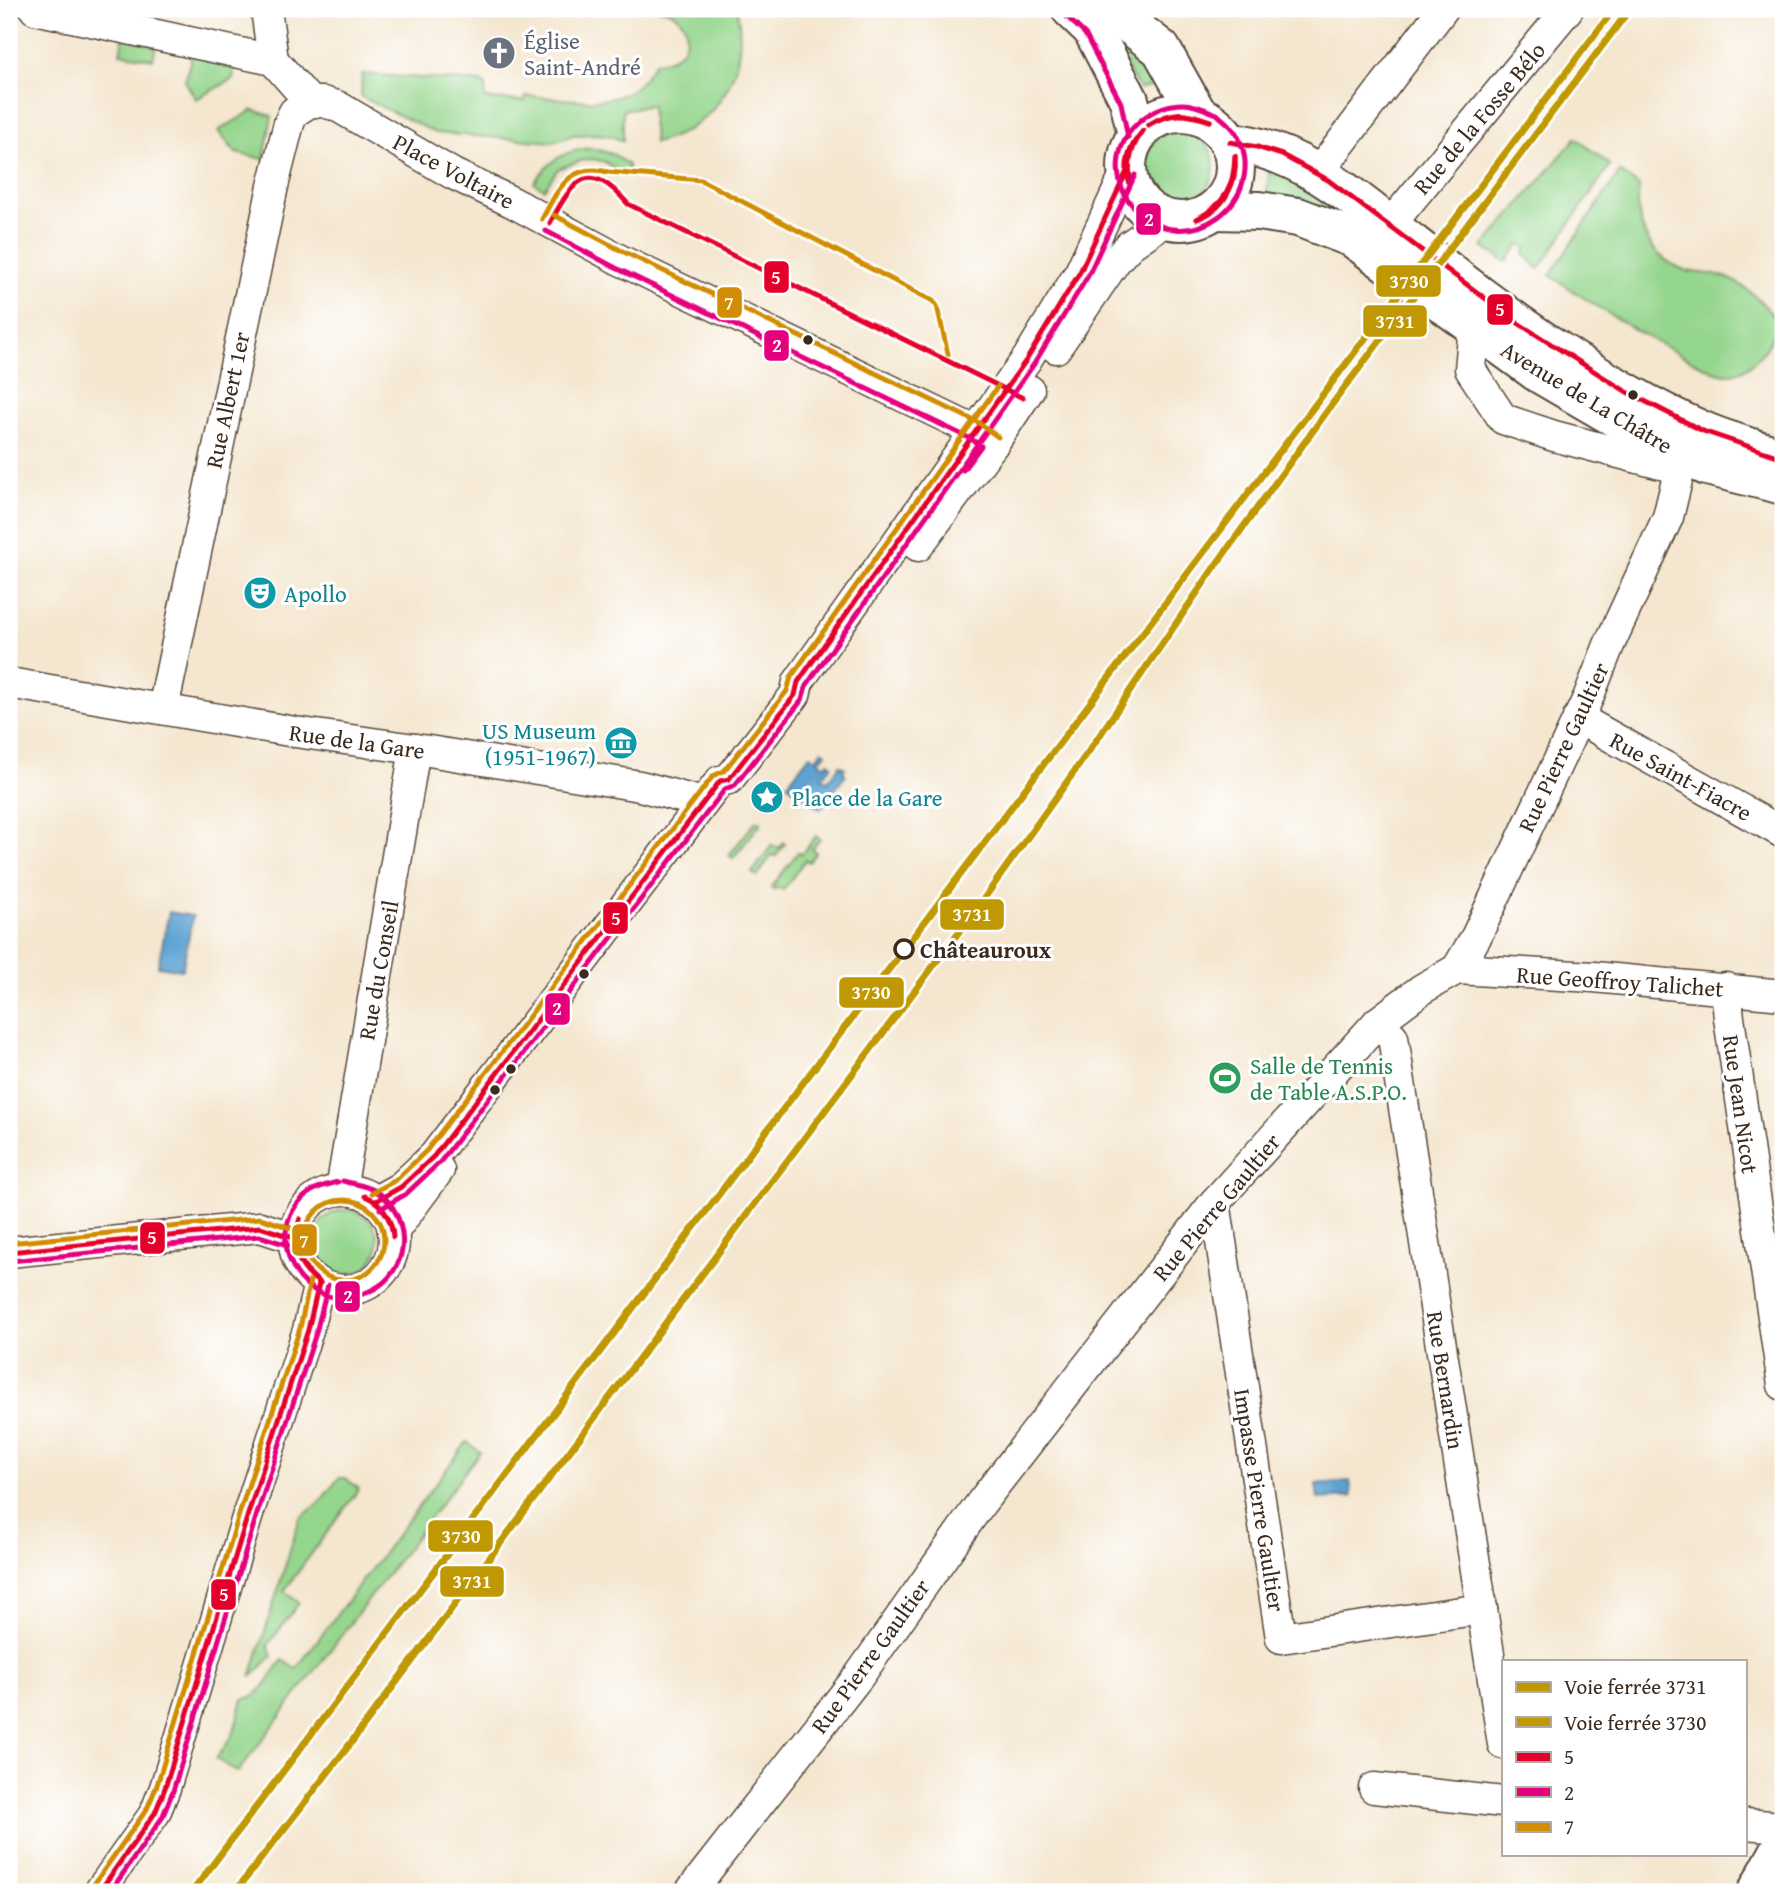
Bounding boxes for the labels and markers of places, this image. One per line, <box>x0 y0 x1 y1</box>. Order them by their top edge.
place label: Église Saint-André <box>524 24 641 83</box>
church icon: Église Saint-André <box>480 34 518 72</box>
unlabelled marker <box>801 333 815 347</box>
unlabelled marker <box>1626 388 1640 402</box>
theatre icon: Apollo <box>241 574 279 612</box>
place label: Apollo <box>284 577 347 610</box>
place label: US Museum (1951-1967) <box>482 714 596 773</box>
museum icon: US Museum (1951-1967) <box>602 724 640 762</box>
place icon: Place de la Gare <box>748 778 786 816</box>
place label: Place de la Gare <box>792 781 943 814</box>
place label: Châteauroux <box>920 933 1051 966</box>
marker: Châteauroux <box>894 939 914 959</box>
unlabelled marker <box>577 967 591 981</box>
place label: Salle de Tennis de Table A.S.P.O. <box>1250 1049 1407 1108</box>
sports icon: Salle de Tennis de Table A.S.P.O. <box>1206 1059 1244 1097</box>
unlabelled marker <box>504 1062 518 1076</box>
unlabelled marker <box>488 1083 502 1097</box>

